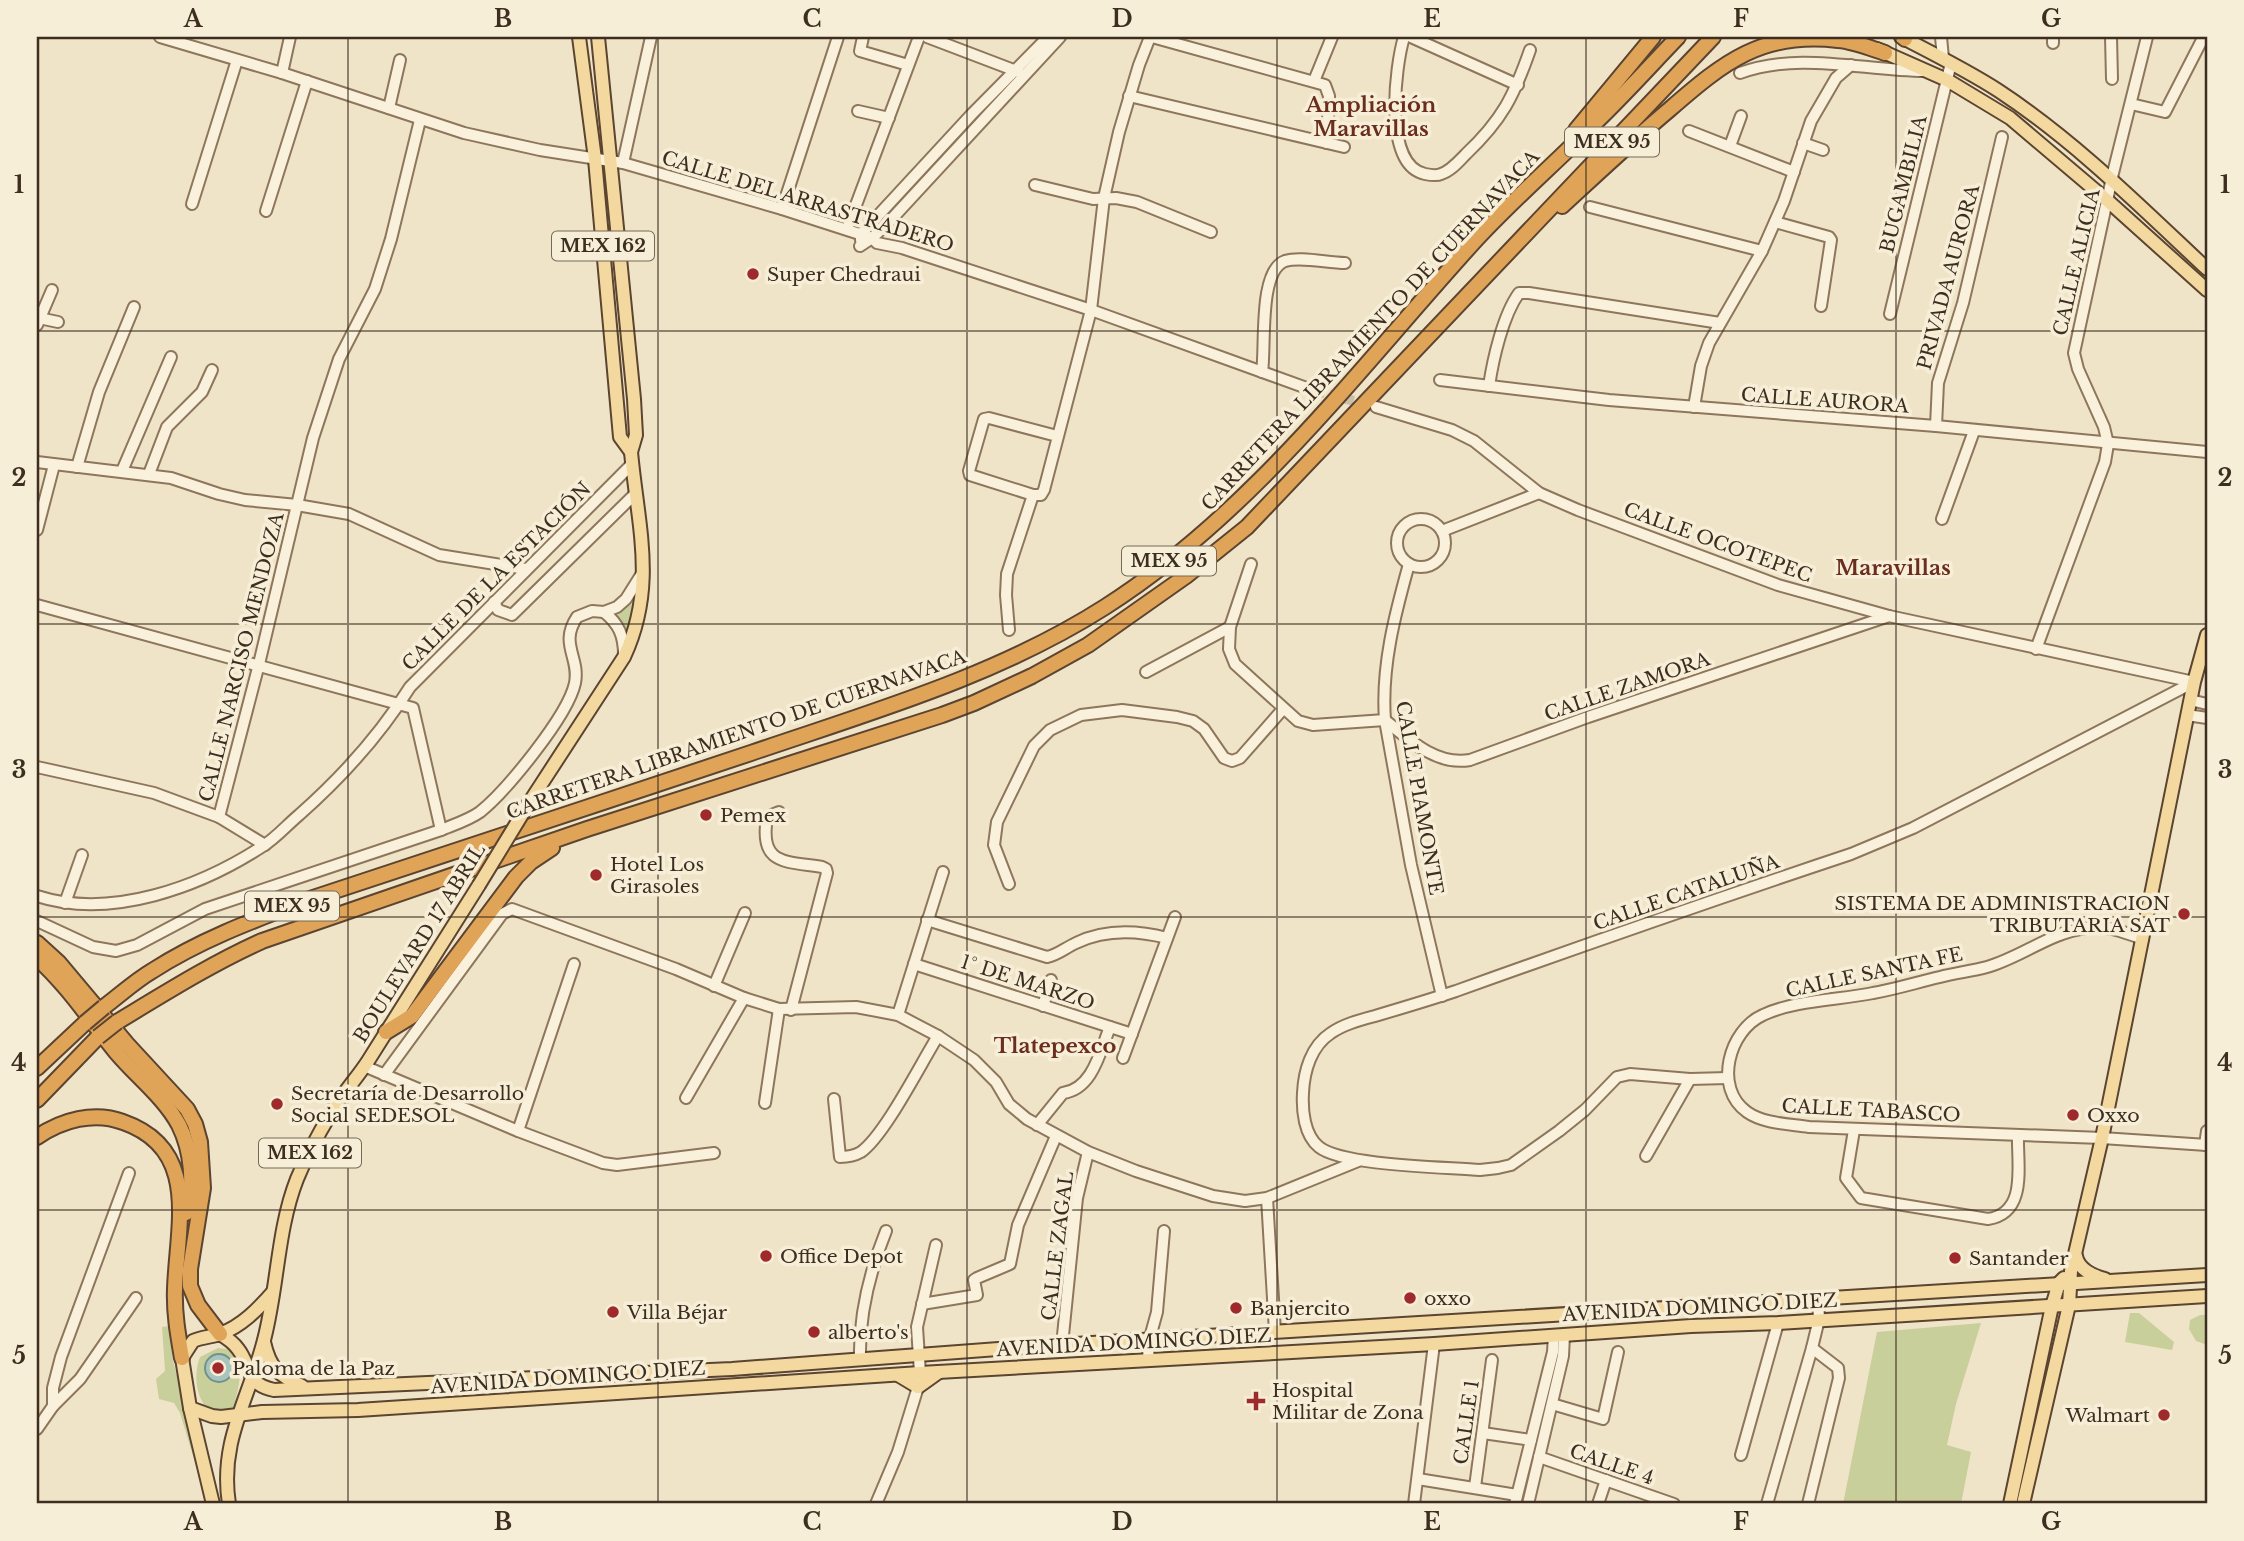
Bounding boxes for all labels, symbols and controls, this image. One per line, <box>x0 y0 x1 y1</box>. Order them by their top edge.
text: A <box>183 5 204 33</box>
text: B <box>494 5 512 33</box>
text: C <box>803 5 821 33</box>
text: D <box>1111 5 1133 33</box>
text: E <box>1423 5 1441 33</box>
text: F <box>1733 5 1749 33</box>
text: G <box>2041 5 2061 33</box>
district label: Ampliación Maravillas <box>1305 92 1436 142</box>
street label: BUGAMBILIA <box>1875 113 1932 255</box>
road number: MEX 95 <box>1565 127 1659 156</box>
street label: CARRETERA LIBRAMIENTO DE CUERNAVACA <box>1197 145 1544 515</box>
street label: CALLE DEL ARRASTRADERO <box>659 146 957 257</box>
text: 1 <box>14 171 24 199</box>
text: 1 <box>2220 171 2230 199</box>
street label: PRIVADA AURORA <box>1913 182 1984 372</box>
street label: CALLE ALICIA <box>2048 186 2105 338</box>
road number: MEX 162 <box>552 232 654 260</box>
place label: Super Chedraui <box>767 263 921 286</box>
marker: Super Chedraui <box>745 266 761 282</box>
street label: CALLE AURORA <box>1740 383 1910 418</box>
text: 2 <box>12 464 26 492</box>
text: 2 <box>2218 464 2232 492</box>
street label: CALLE DE LA ESTACIÓN <box>397 477 596 676</box>
street label: CALLE OCOTEPEC <box>1620 498 1815 587</box>
street label: CALLE NARCISO MENDOZA <box>194 510 289 804</box>
road number: MEX 95 <box>1122 546 1216 576</box>
district label: Maravillas <box>1835 555 1951 581</box>
street label: CARRETERA LIBRAMIENTO DE CUERNAVACA <box>503 645 969 824</box>
street label: CALLE ZAMORA <box>1541 647 1713 726</box>
street label: CALLE PIAMONTE <box>1391 699 1448 897</box>
text: 3 <box>12 756 26 784</box>
text: 3 <box>2218 756 2232 784</box>
place label: Pemex <box>720 804 787 827</box>
marker: Pemex <box>698 807 714 823</box>
street label: BOULEVARD 17 ABRIL <box>349 839 490 1047</box>
street label: CALLE CATALUÑA <box>1590 849 1783 935</box>
place label: Hotel Los Girasoles <box>610 853 704 898</box>
marker: Hotel Los Girasoles <box>588 867 604 883</box>
road number: MEX 95 <box>245 891 339 920</box>
place label: SISTEMA DE ADMINISTRACION TRIBUTARIA SAT <box>1834 892 2170 937</box>
marker: SISTEMA DE ADMINISTRACION TRIBUTARIA SAT <box>2176 906 2192 922</box>
street label: CALLE SANTA FE <box>1784 942 1965 1002</box>
street label: 1° DE MARZO <box>958 950 1098 1015</box>
district label: Tlatepexco <box>994 1033 1116 1059</box>
text: 4 <box>11 1049 27 1077</box>
text: 4 <box>2217 1049 2233 1077</box>
place label: Secretaría de Desarrollo Social SEDESOL <box>291 1082 524 1127</box>
street label: CALLE TABASCO <box>1781 1094 1961 1127</box>
marker: Secretaría de Desarrollo Social SEDESOL <box>269 1096 285 1112</box>
place label: Oxxo <box>2087 1104 2140 1127</box>
marker: Oxxo <box>2065 1107 2081 1123</box>
road number: MEX 162 <box>259 1138 361 1168</box>
street label: CALLE ZAGAL <box>1037 1170 1078 1322</box>
place label: Office Depot <box>780 1245 904 1268</box>
place label: Santander <box>1969 1247 2068 1270</box>
marker: Office Depot <box>758 1248 774 1264</box>
marker: Santander <box>1947 1250 1963 1266</box>
place label: oxxo <box>1424 1287 1471 1310</box>
street label: AVENIDA DOMINGO DIEZ <box>1561 1289 1838 1326</box>
marker: oxxo <box>1402 1290 1418 1306</box>
place label: Banjercito <box>1250 1297 1350 1320</box>
marker: Banjercito <box>1228 1300 1244 1316</box>
place label: Villa Béjar <box>626 1301 727 1324</box>
marker: Villa Béjar <box>605 1304 621 1320</box>
place label: alberto's <box>828 1321 909 1344</box>
marker: alberto's <box>806 1324 822 1340</box>
street label: AVENIDA DOMINGO DIEZ <box>995 1324 1272 1361</box>
text: 5 <box>12 1342 26 1370</box>
text: 5 <box>2218 1342 2232 1370</box>
street label: AVENIDA DOMINGO DIEZ <box>429 1356 706 1399</box>
place label: Paloma de la Paz <box>232 1357 395 1380</box>
marker: Paloma de la Paz <box>210 1360 226 1376</box>
street label: CALLE 1 <box>1449 1378 1484 1466</box>
place label: Hospital Militar de Zona <box>1272 1379 1424 1424</box>
marker: Hospital Militar de Zona <box>1246 1391 1266 1411</box>
place label: Walmart <box>2064 1404 2151 1427</box>
marker: Walmart <box>2156 1407 2172 1423</box>
street label: CALLE 4 <box>1567 1439 1657 1490</box>
text: A <box>183 1508 204 1536</box>
text: B <box>494 1508 512 1536</box>
text: C <box>803 1508 821 1536</box>
text: D <box>1111 1508 1133 1536</box>
text: E <box>1423 1508 1441 1536</box>
text: F <box>1733 1508 1749 1536</box>
text: G <box>2041 1508 2061 1536</box>

